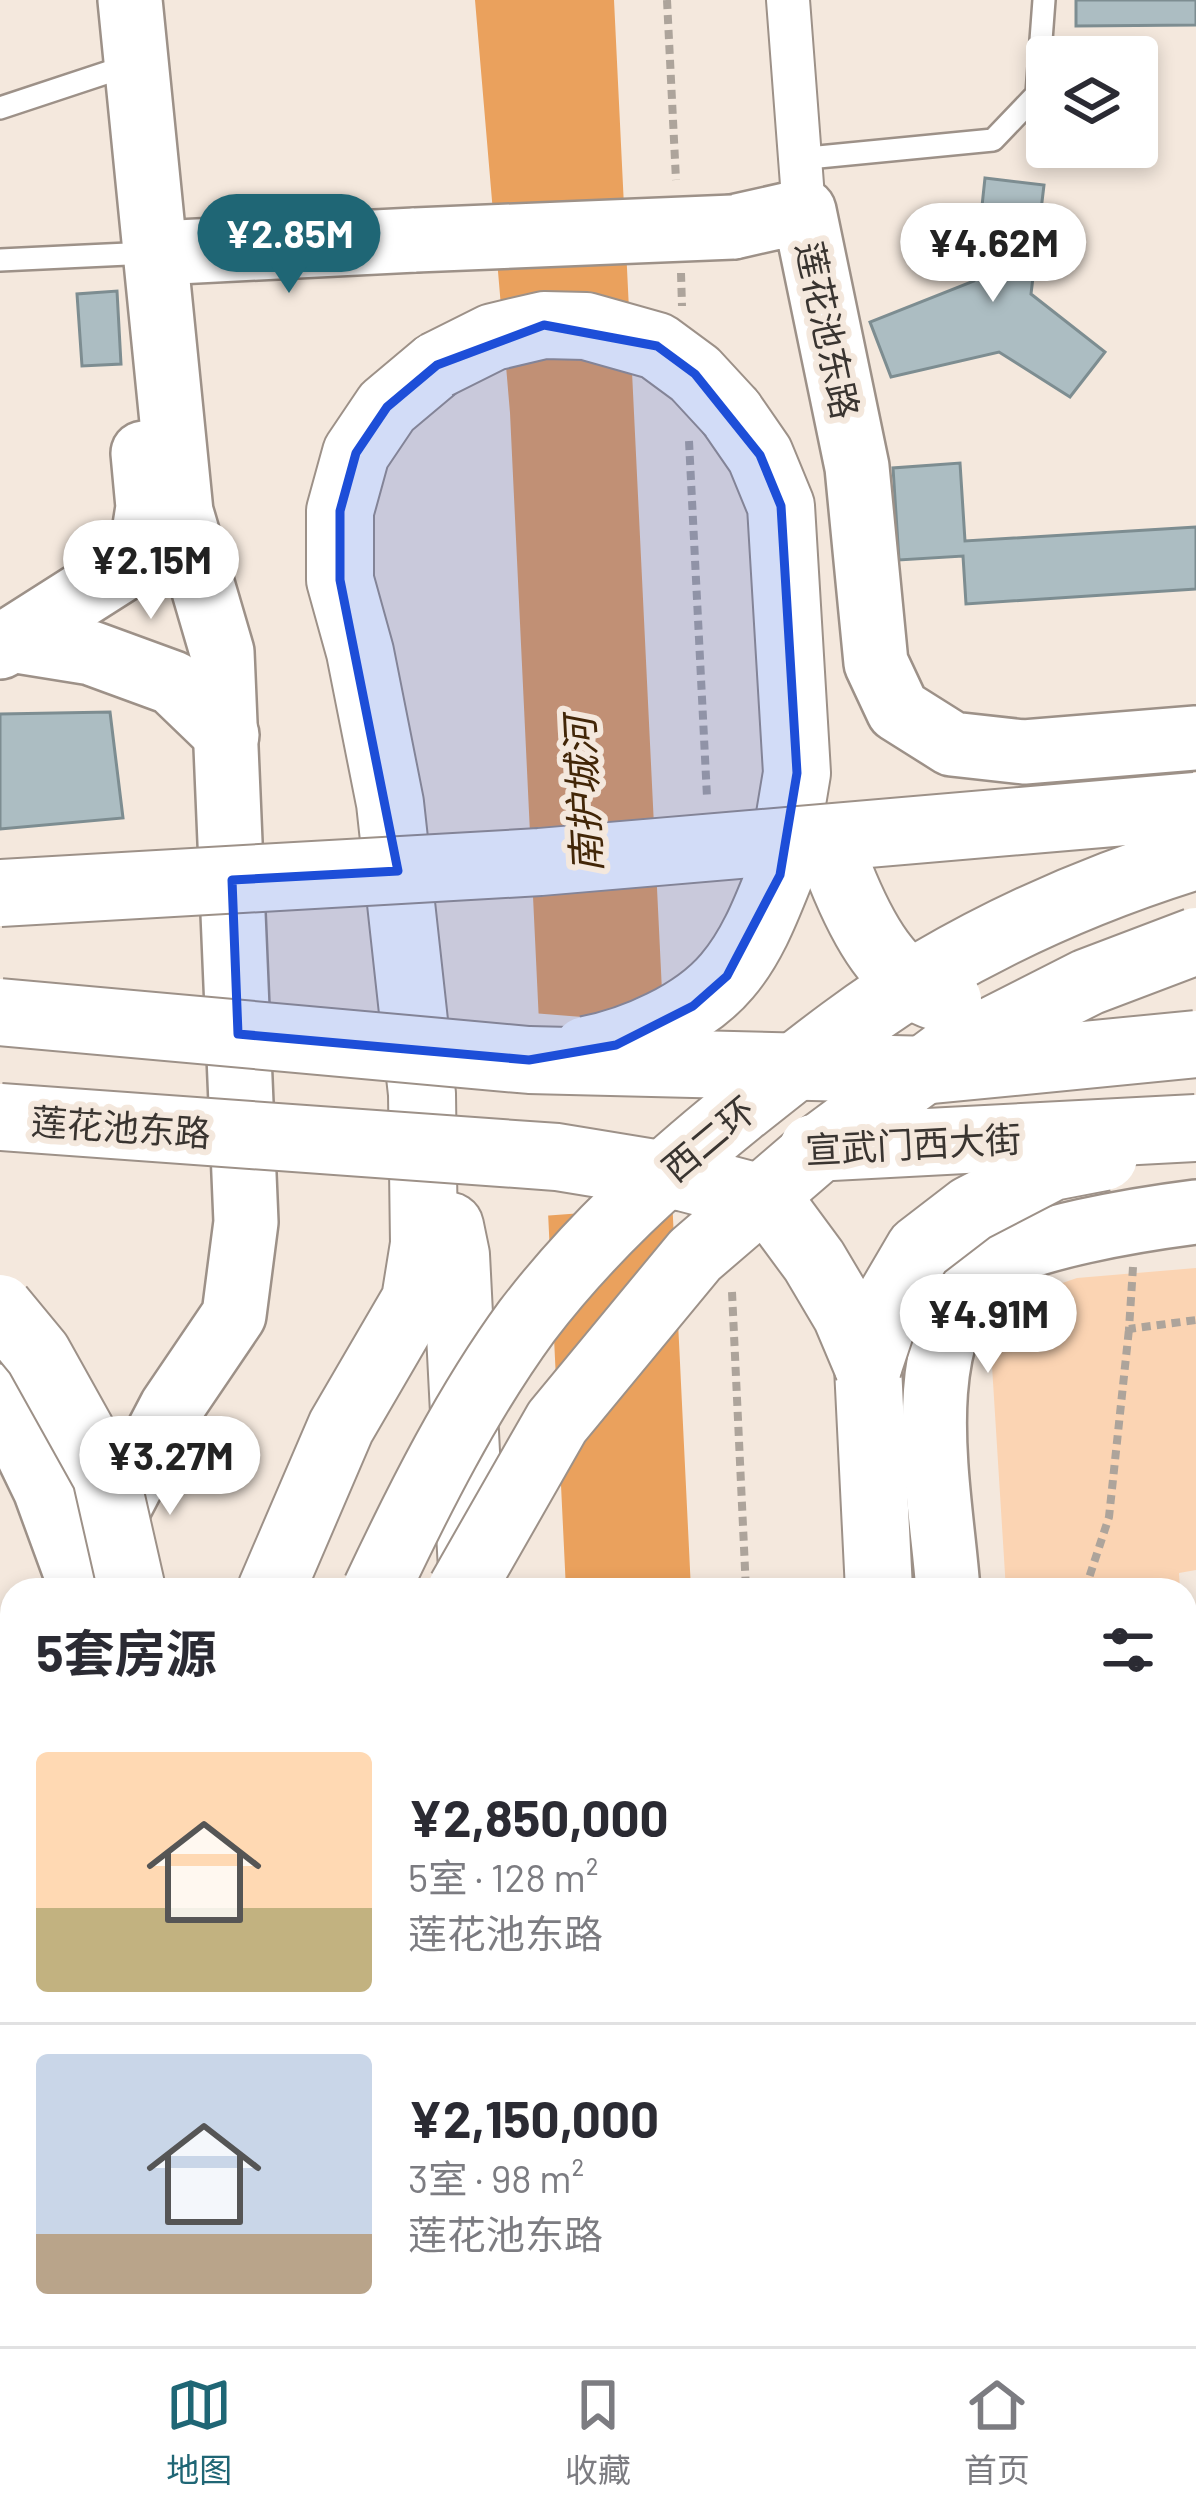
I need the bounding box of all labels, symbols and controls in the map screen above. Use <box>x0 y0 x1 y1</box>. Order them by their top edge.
map controls <box>1026 36 1158 168</box>
button: layers <box>1026 36 1158 168</box>
pin: ¥2.85M <box>191 194 387 296</box>
pin: ¥4.62M <box>895 203 1091 305</box>
text: ¥2.85M <box>224 209 354 256</box>
text: ¥4.62M <box>927 218 1059 265</box>
street label: 莲花池东路 <box>789 237 869 423</box>
pin: ¥2.15M <box>53 520 249 622</box>
text: ¥2.15M <box>90 535 212 582</box>
water label: 南护城河 <box>554 709 610 874</box>
street label: 西二环 <box>653 1087 763 1189</box>
street label: 莲花池东路 <box>30 1098 212 1154</box>
street label: 宣武门西大街 <box>804 1116 1022 1170</box>
pin: ¥4.91M <box>890 1274 1086 1376</box>
text: ¥4.91M <box>927 1289 1049 1336</box>
pin: ¥3.27M <box>72 1416 268 1518</box>
text: ¥3.27M <box>106 1431 234 1478</box>
icon: filters <box>1095 1617 1161 1683</box>
text: 5套房源 <box>36 1621 217 1682</box>
text: ¥2,850,000 <box>408 1786 669 1847</box>
icon: home <box>132 1800 276 1944</box>
text: 5室 · 128 m² <box>408 1853 598 1900</box>
text: 莲花池东路 <box>408 1909 603 1956</box>
text: ¥2,150,000 <box>408 2087 659 2148</box>
icon: home <box>132 2102 276 2246</box>
text: 3室 · 98 m² <box>408 2154 584 2201</box>
text: 莲花池东路 <box>408 2210 603 2257</box>
tab: 地图 <box>166 2372 232 2492</box>
tab: 收藏 <box>565 2372 631 2492</box>
tab: 首页 <box>964 2372 1030 2492</box>

